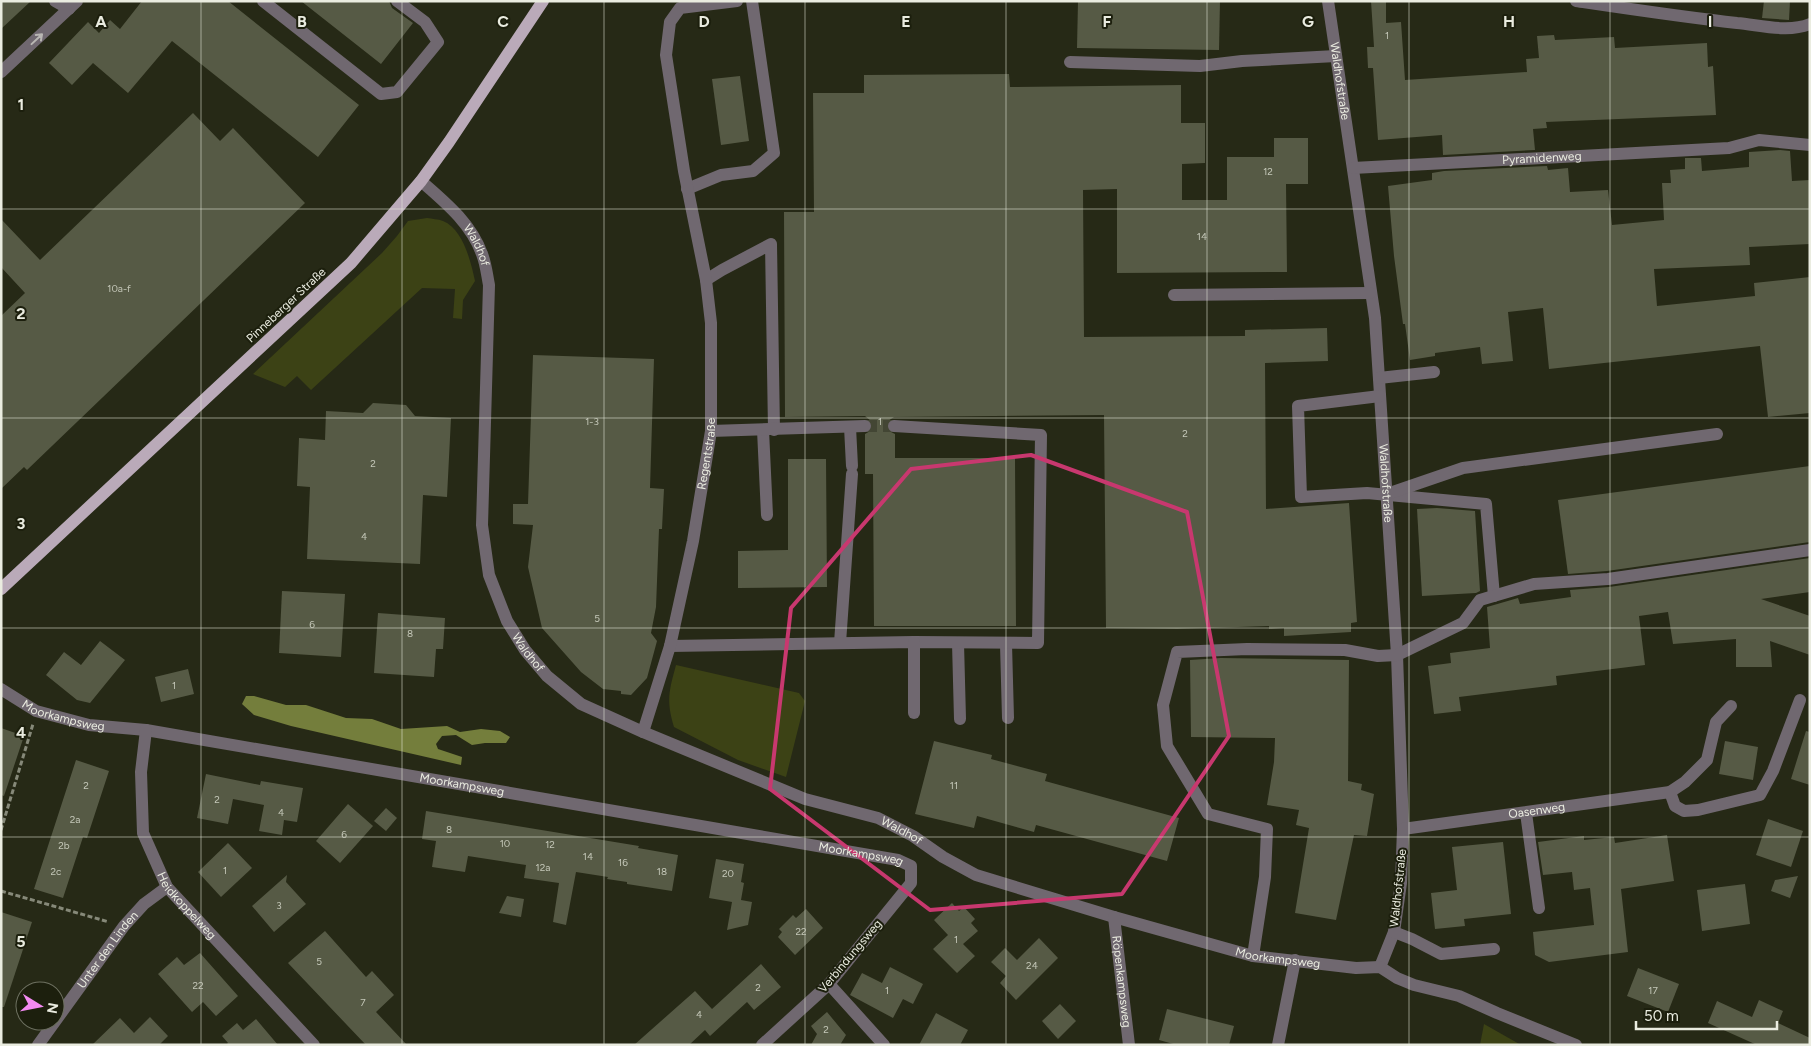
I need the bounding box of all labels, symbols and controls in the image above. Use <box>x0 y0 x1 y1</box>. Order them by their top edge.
text: A <box>95 12 107 31</box>
text: B <box>297 12 307 31</box>
text: C <box>497 12 509 31</box>
text: D <box>698 12 710 31</box>
text: E <box>901 12 911 31</box>
text: F <box>1103 12 1112 31</box>
text: G <box>1302 12 1314 31</box>
text: H <box>1503 12 1515 31</box>
text: I <box>1708 12 1712 31</box>
house number: 1 <box>1385 29 1389 42</box>
one-way arrow <box>30 33 43 45</box>
street label: Waldhofstraße <box>1327 41 1353 121</box>
text: 1 <box>18 95 24 114</box>
street label: Pyramidenweg <box>1502 149 1582 167</box>
house number: 12 <box>1263 165 1273 178</box>
street label: Waldhof <box>461 221 492 268</box>
house number: 14 <box>1197 230 1207 243</box>
street label: Pinneberger Straße <box>243 264 329 345</box>
house number: 10a-f <box>107 282 131 295</box>
text: 2 <box>16 304 26 323</box>
house number: 1-3 <box>585 415 599 428</box>
house number: 1 <box>878 415 882 428</box>
street label: Regentstraße <box>695 417 718 491</box>
house number: 2 <box>1182 427 1188 440</box>
street label: Waldhofstraße <box>1376 443 1395 523</box>
house number: 2 <box>370 457 376 470</box>
text: 3 <box>17 514 26 533</box>
house number: 4 <box>361 530 367 543</box>
house number: 5 <box>594 612 600 625</box>
house number: 6 <box>309 618 315 631</box>
house number: 8 <box>407 627 413 640</box>
street label: Waldhof <box>509 630 548 675</box>
house number: 1 <box>172 679 176 692</box>
street label: Moorkampsweg <box>19 697 105 733</box>
text: 4 <box>16 723 26 742</box>
street label: Moorkampsweg <box>418 770 505 799</box>
house number: 2 <box>83 779 89 792</box>
house number: 11 <box>950 779 958 792</box>
house number: 2 <box>214 793 220 806</box>
street label: Oasenweg <box>1507 800 1566 821</box>
house number: 4 <box>278 806 284 819</box>
house number: 2a <box>70 813 80 826</box>
street label: Waldhof <box>879 814 926 848</box>
house number: 8 <box>446 823 452 836</box>
house number: 6 <box>341 828 347 841</box>
house number: 10 <box>500 837 510 850</box>
house number: 12 <box>545 838 555 851</box>
house number: 2b <box>58 839 70 852</box>
street label: Moorkampsweg <box>818 839 906 869</box>
street label: Waldhofstraße <box>1387 848 1409 928</box>
house number: 14 <box>583 850 593 863</box>
house number: 16 <box>618 856 628 869</box>
house number: 12a <box>536 861 550 874</box>
house number: 1 <box>223 864 227 877</box>
house number: 2c <box>51 865 62 878</box>
house number: 18 <box>657 865 667 878</box>
house number: 20 <box>722 867 734 880</box>
street label: Heidkoppelweg <box>154 870 219 942</box>
house number: 3 <box>276 899 282 912</box>
street label: Unter den Linden <box>74 908 141 991</box>
street label: Verbindungsweg <box>815 917 885 995</box>
house number: 22 <box>795 925 807 938</box>
text: 5 <box>16 932 26 951</box>
house number: 1 <box>954 933 958 946</box>
street label: Röpenkampsweg <box>1109 935 1134 1028</box>
street label: Moorkampsweg <box>1234 944 1321 971</box>
house number: 5 <box>316 955 322 968</box>
house number: 24 <box>1026 959 1038 972</box>
house number: 22 <box>192 979 204 992</box>
north arrow <box>15 981 65 1031</box>
house number: 2 <box>755 981 761 994</box>
house number: 1 <box>885 984 889 997</box>
house number: 17 <box>1648 984 1658 997</box>
house number: 7 <box>360 996 366 1009</box>
scale bar <box>1636 998 1777 1030</box>
text: N <box>43 1001 62 1015</box>
text: 50 m <box>1644 1007 1679 1025</box>
house number: 4 <box>696 1008 702 1021</box>
house number: 2 <box>823 1023 829 1036</box>

